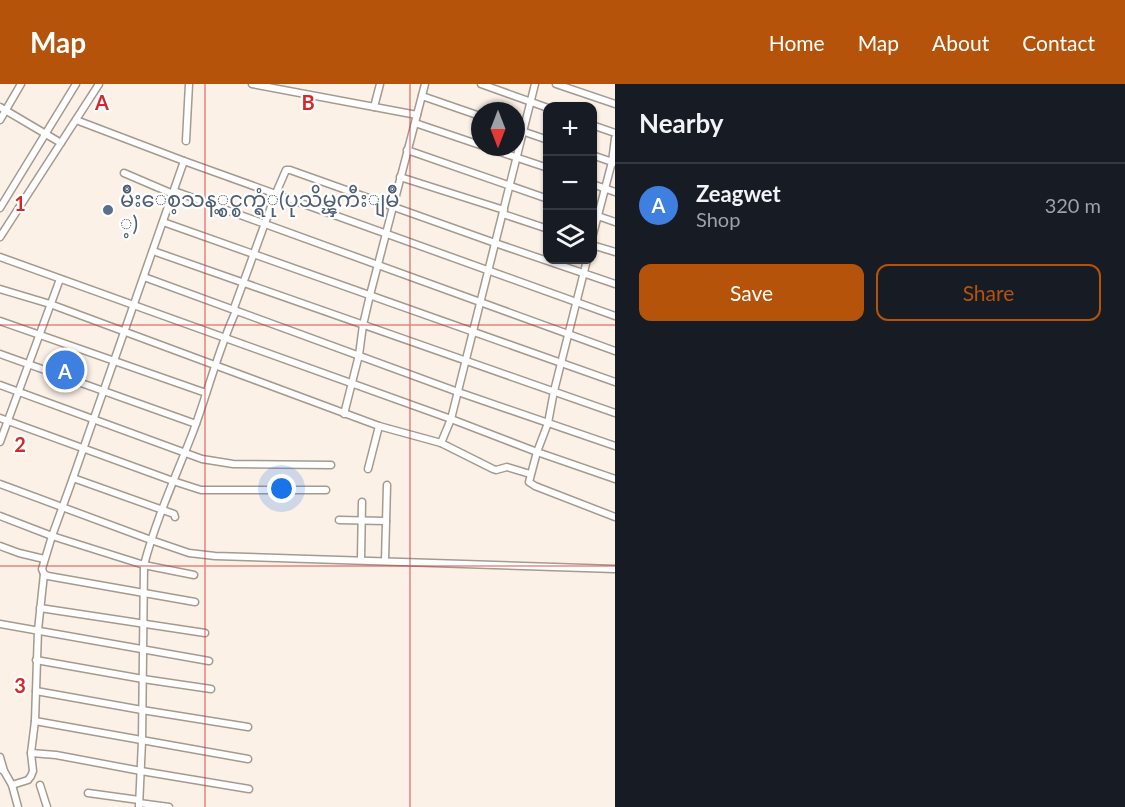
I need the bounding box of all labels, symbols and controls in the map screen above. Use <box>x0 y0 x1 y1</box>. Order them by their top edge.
text: Map <box>30 25 86 59</box>
text: Home <box>769 30 825 55</box>
text: Map <box>858 30 899 55</box>
text: About <box>932 30 989 55</box>
text: Contact <box>1022 30 1095 55</box>
text: A <box>94 90 109 114</box>
text: B <box>301 90 315 114</box>
north arrow <box>471 102 525 156</box>
map controls <box>543 102 597 264</box>
button: + <box>543 102 597 156</box>
text: Nearby <box>639 107 724 139</box>
button: − <box>543 156 597 210</box>
text: Zeagwet <box>696 180 781 207</box>
place label: မ်ိဳးေစ့သန့္စင္စက္ရံု(ပုသိမ္ၾကီးျမိဳ ့) <box>120 184 400 239</box>
text: 1 <box>14 191 26 215</box>
text: A <box>652 193 665 217</box>
text: 320 m <box>1045 193 1101 217</box>
marker: မ်ိဳးေစ့သန့္စင္စက္ရံု(ပုသိမ္ၾကီးျမိဳ ့) <box>101 203 115 217</box>
text: Shop <box>696 207 740 231</box>
button: layers <box>543 210 597 264</box>
button: Save <box>639 264 864 321</box>
button: Share <box>876 264 1101 321</box>
pin: A <box>46 348 84 392</box>
text: 2 <box>14 432 26 456</box>
your location <box>267 474 296 503</box>
text: 3 <box>14 673 26 697</box>

